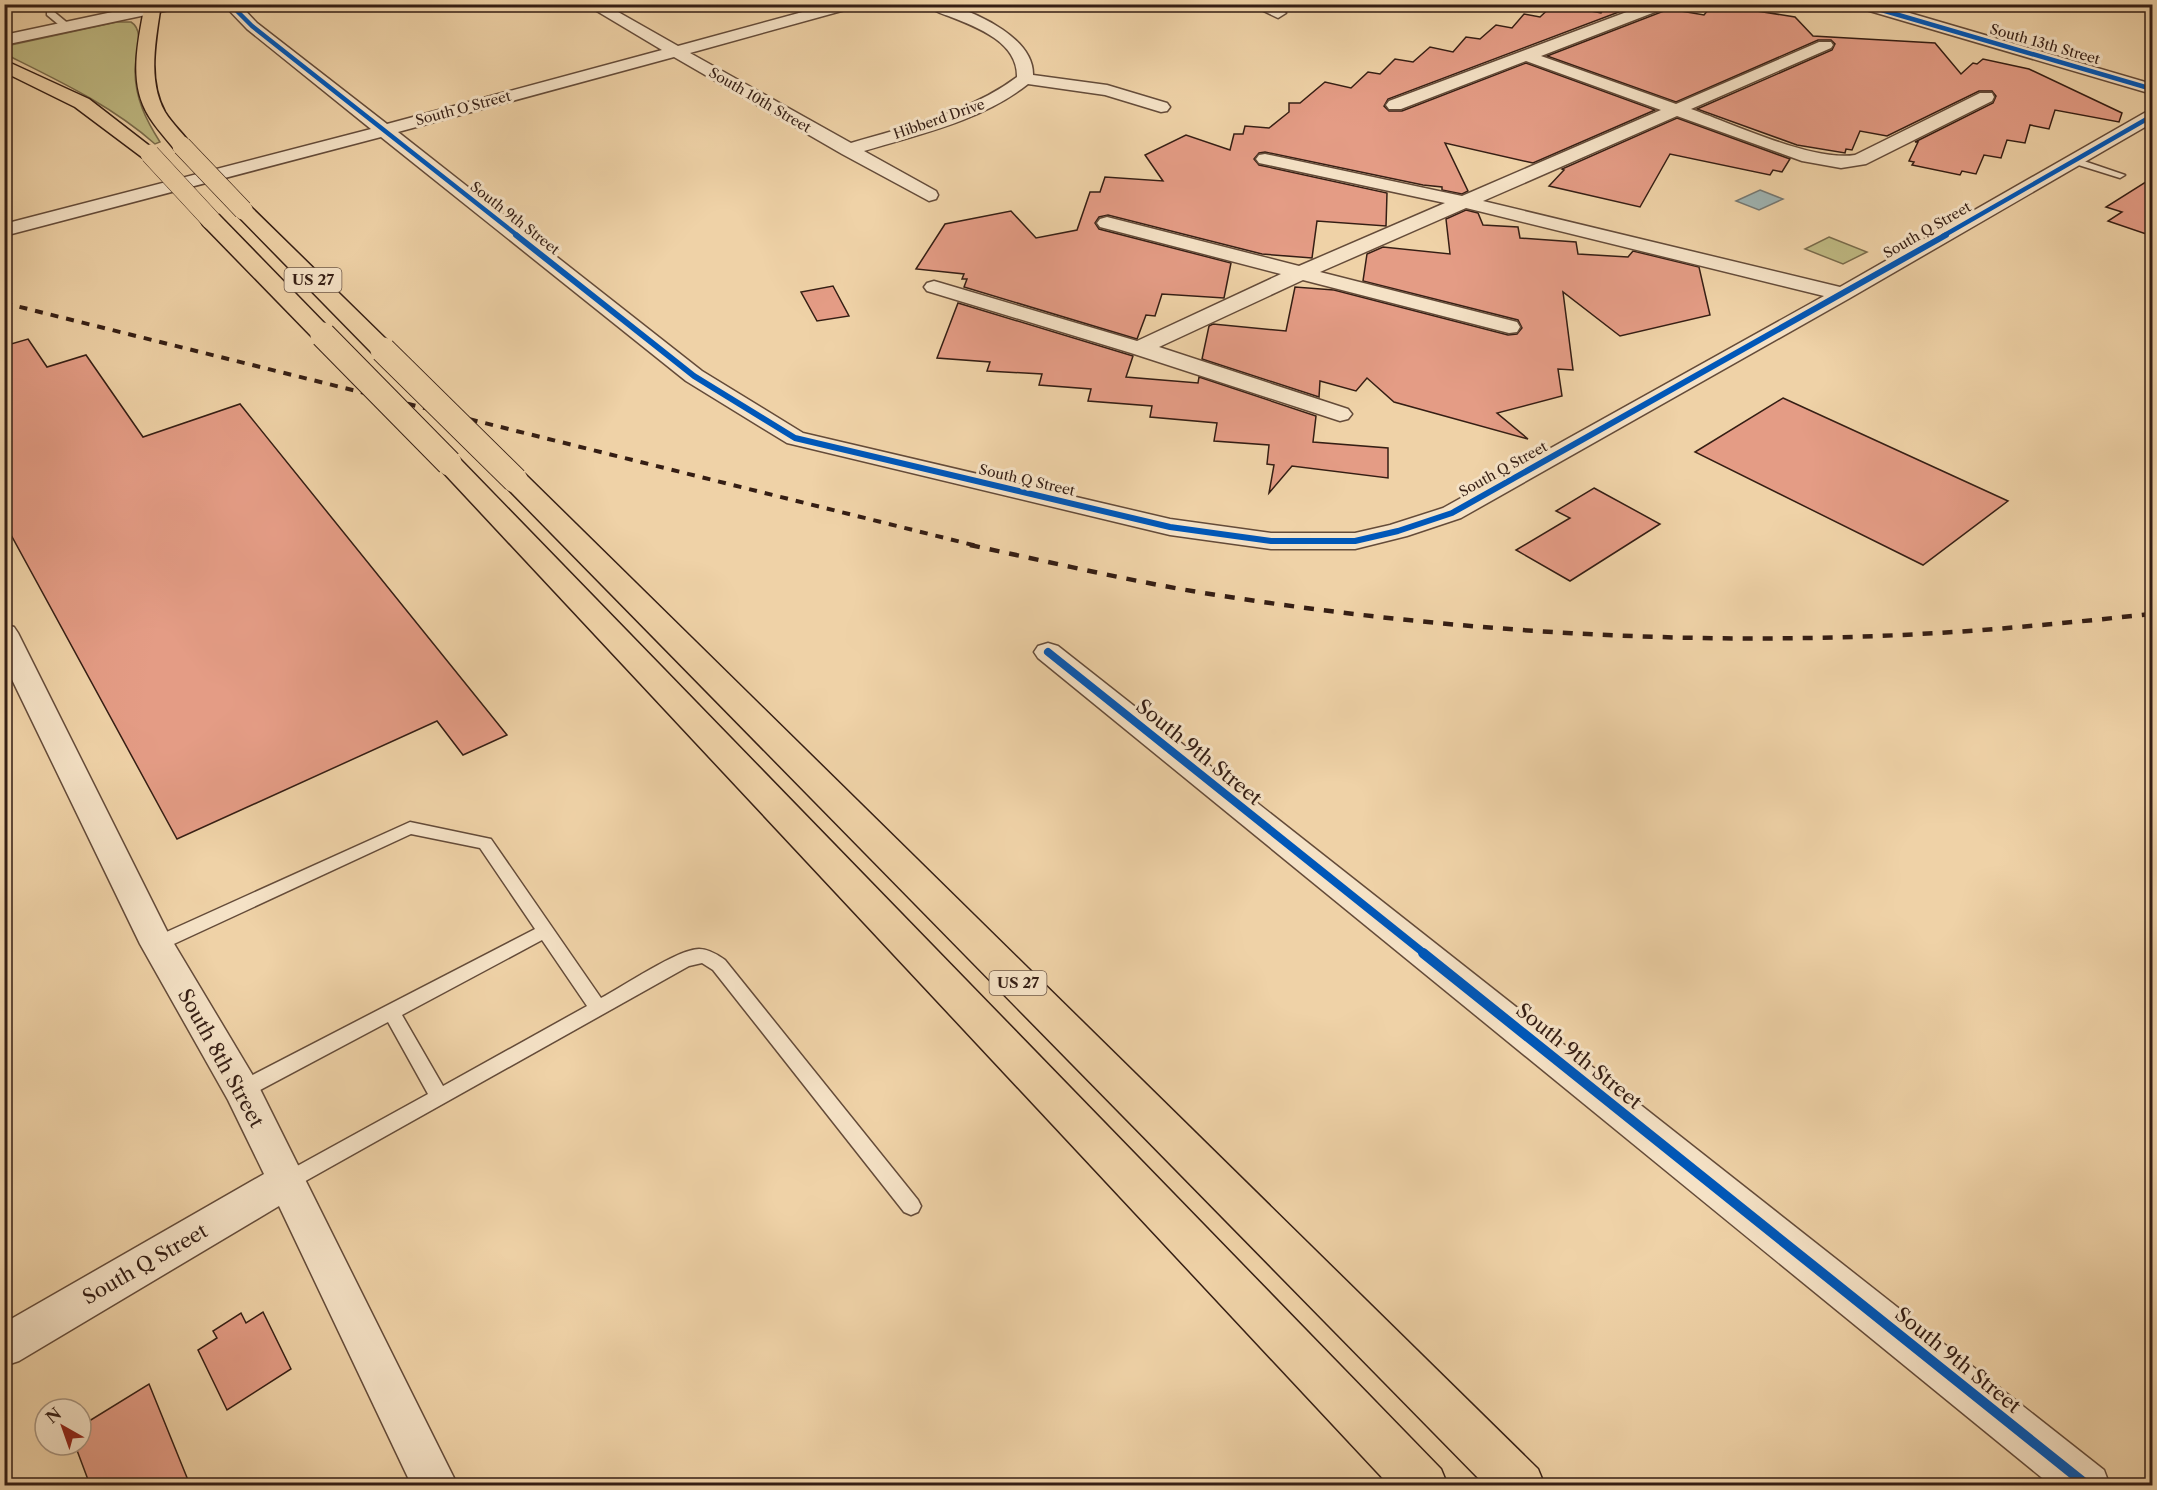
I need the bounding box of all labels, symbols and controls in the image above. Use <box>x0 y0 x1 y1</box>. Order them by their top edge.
street label: South 13th Street <box>1988 20 2102 68</box>
street label: South 10th Street <box>706 63 814 137</box>
street label: South O Street <box>413 87 513 129</box>
street label: Hibberd Drive <box>891 95 987 143</box>
street label: South 9th Street <box>467 178 563 258</box>
street label: South Q Street <box>1880 198 1974 262</box>
road number: US 27 <box>284 268 342 292</box>
street label: South Q Street <box>1456 437 1550 501</box>
street label: South Q Street <box>977 460 1077 500</box>
street label: South 9th Street <box>1131 694 1267 810</box>
road number: US 27 <box>990 971 1046 995</box>
street label: South 8th Street <box>173 984 269 1132</box>
street label: South 9th Street <box>1511 998 1647 1114</box>
street label: South Q Street <box>78 1219 212 1309</box>
street label: South 9th Street <box>1890 1302 2026 1418</box>
north arrow <box>33 1397 93 1457</box>
text: N <box>42 1403 65 1428</box>

